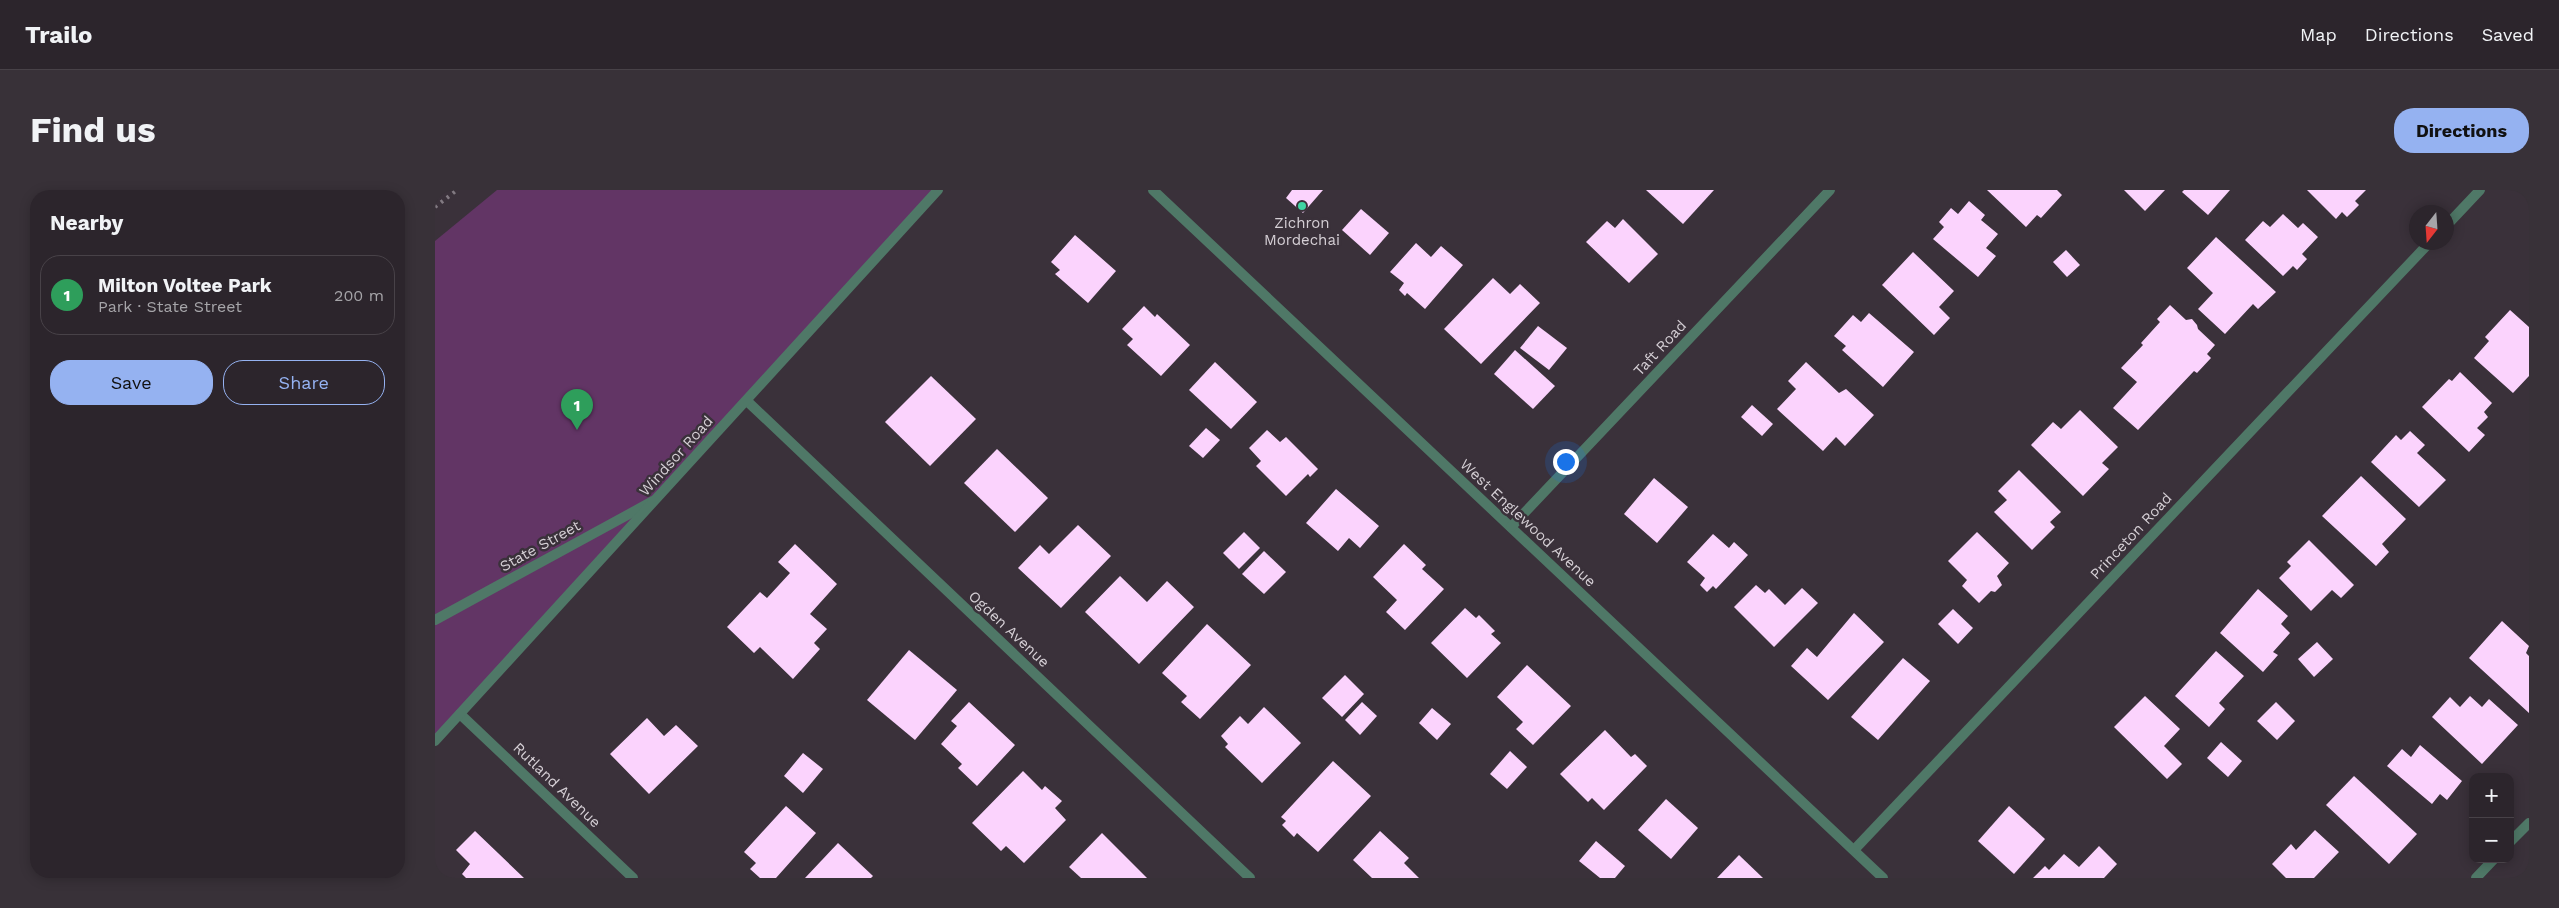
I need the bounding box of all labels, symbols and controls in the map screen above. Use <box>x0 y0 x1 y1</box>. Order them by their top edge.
text: Trailo <box>25 21 92 49</box>
text: Map <box>2300 24 2337 45</box>
text: Directions <box>2365 24 2454 45</box>
text: Saved <box>2482 24 2534 45</box>
button: Directions <box>2394 108 2529 153</box>
text: Find us <box>30 109 156 151</box>
marker: Zichron Mordechai <box>1296 200 1308 212</box>
north arrow <box>2409 205 2454 250</box>
text: Nearby <box>50 210 123 235</box>
place label: Zichron Mordechai <box>1264 214 1340 249</box>
text: Milton Voltee Park <box>98 274 272 297</box>
text: 1 <box>64 286 70 305</box>
text: 200 m <box>334 286 384 305</box>
text: Park · State Street <box>98 297 242 316</box>
street label: Taft Road <box>1630 317 1690 379</box>
button: Save <box>50 360 213 405</box>
button: Share <box>223 360 385 405</box>
pin: 1 <box>561 389 593 430</box>
street label: Windsor Road <box>635 412 717 500</box>
your location <box>1553 449 1579 475</box>
street label: West Englewood Avenue <box>1456 455 1600 591</box>
street label: Princeton Road <box>2086 489 2176 583</box>
street label: State Street <box>497 516 584 576</box>
street label: Ogden Avenue <box>965 587 1053 671</box>
street label: Rutland Avenue <box>509 739 605 831</box>
map controls <box>2469 773 2514 863</box>
button: + <box>2469 773 2514 818</box>
button: − <box>2469 818 2514 863</box>

